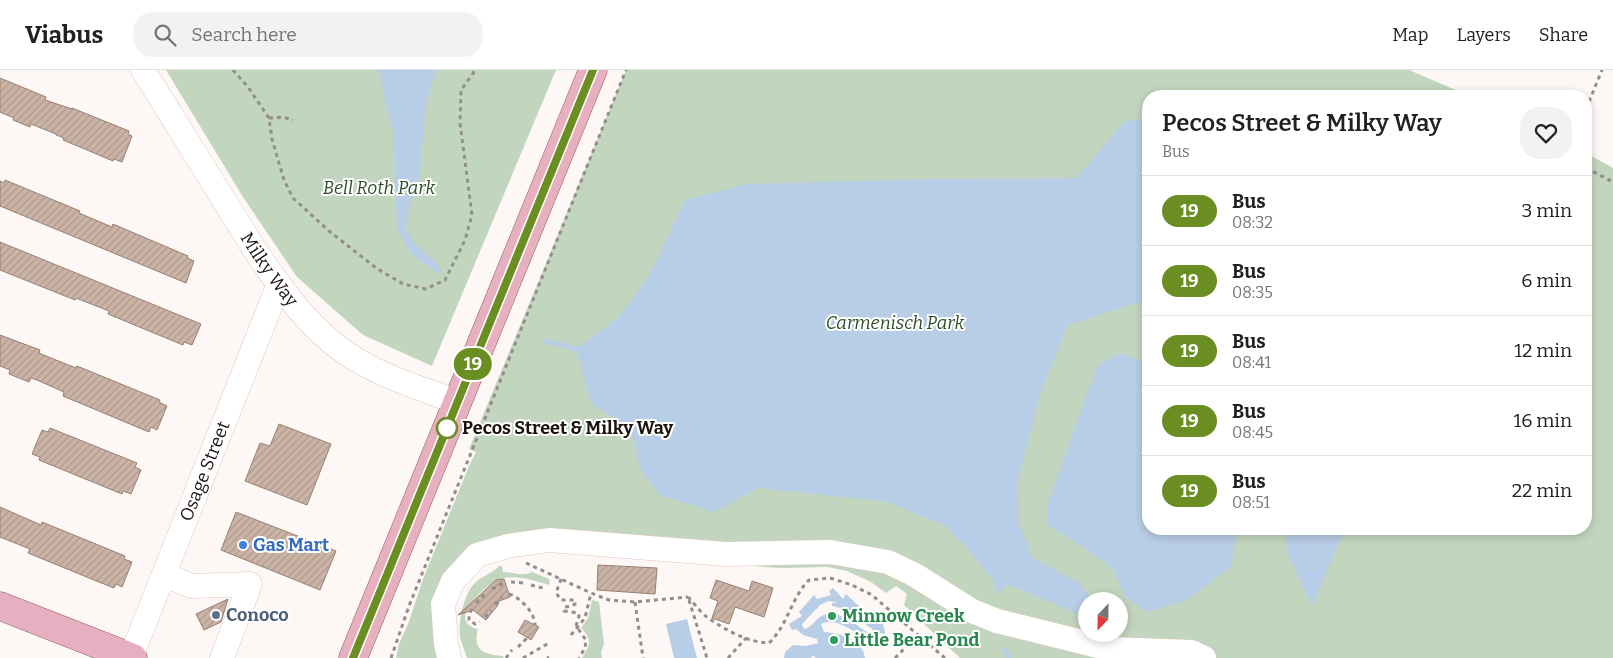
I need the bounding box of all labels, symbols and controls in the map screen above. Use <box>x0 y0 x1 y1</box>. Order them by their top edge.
search box <box>133 12 483 57</box>
text: Viabus <box>25 21 103 49</box>
icon: search <box>151 21 179 49</box>
text: Search here <box>191 23 297 46</box>
text: Map <box>1392 24 1428 46</box>
text: Layers <box>1456 24 1511 46</box>
text: Share <box>1539 24 1588 46</box>
button: heart <box>1520 107 1572 159</box>
text: Pecos Street & Milky Way <box>1162 109 1442 137</box>
text: Bus <box>1162 142 1190 161</box>
park label: Bell Roth Park <box>323 177 436 199</box>
text: Bus <box>1232 190 1266 213</box>
text: 3 min <box>1522 199 1572 222</box>
text: 19 <box>1180 200 1199 222</box>
text: 08:32 <box>1232 213 1273 232</box>
street label: Milky Way <box>236 228 303 311</box>
text: Bus <box>1232 260 1266 283</box>
text: 6 min <box>1521 269 1572 292</box>
text: 19 <box>1180 270 1199 292</box>
text: 08:35 <box>1232 283 1273 302</box>
park label: Carmenisch Park <box>826 312 964 334</box>
text: Bus <box>1232 330 1266 353</box>
text: 12 min <box>1514 339 1572 362</box>
text: 19 <box>1180 340 1199 362</box>
line badge: 19 <box>450 348 496 380</box>
text: 19 <box>464 353 482 375</box>
text: 08:41 <box>1232 353 1271 372</box>
text: Bus <box>1232 400 1266 423</box>
text: 16 min <box>1514 409 1572 432</box>
text: 19 <box>1180 410 1199 432</box>
street label: Osage Street <box>175 417 235 524</box>
marker: Pecos Street & Milky Way <box>436 417 458 439</box>
place label: Pecos Street & Milky Way <box>462 417 674 439</box>
text: 08:45 <box>1232 423 1273 442</box>
text: Bus <box>1232 470 1266 493</box>
text: 22 min <box>1512 479 1572 502</box>
text: 19 <box>1180 480 1199 502</box>
text: 08:51 <box>1232 493 1270 512</box>
place label: Gas Mart <box>253 534 329 556</box>
marker: Gas Mart <box>237 539 249 551</box>
north arrow <box>1078 592 1128 642</box>
map controls <box>1078 592 1128 642</box>
place label: Conoco <box>226 604 289 626</box>
place label: Minnow Creek <box>842 605 965 627</box>
marker: Conoco <box>210 609 222 621</box>
marker: Minnow Creek <box>826 610 838 622</box>
place label: Little Bear Pond <box>844 629 979 651</box>
marker: Little Bear Pond <box>828 634 840 646</box>

